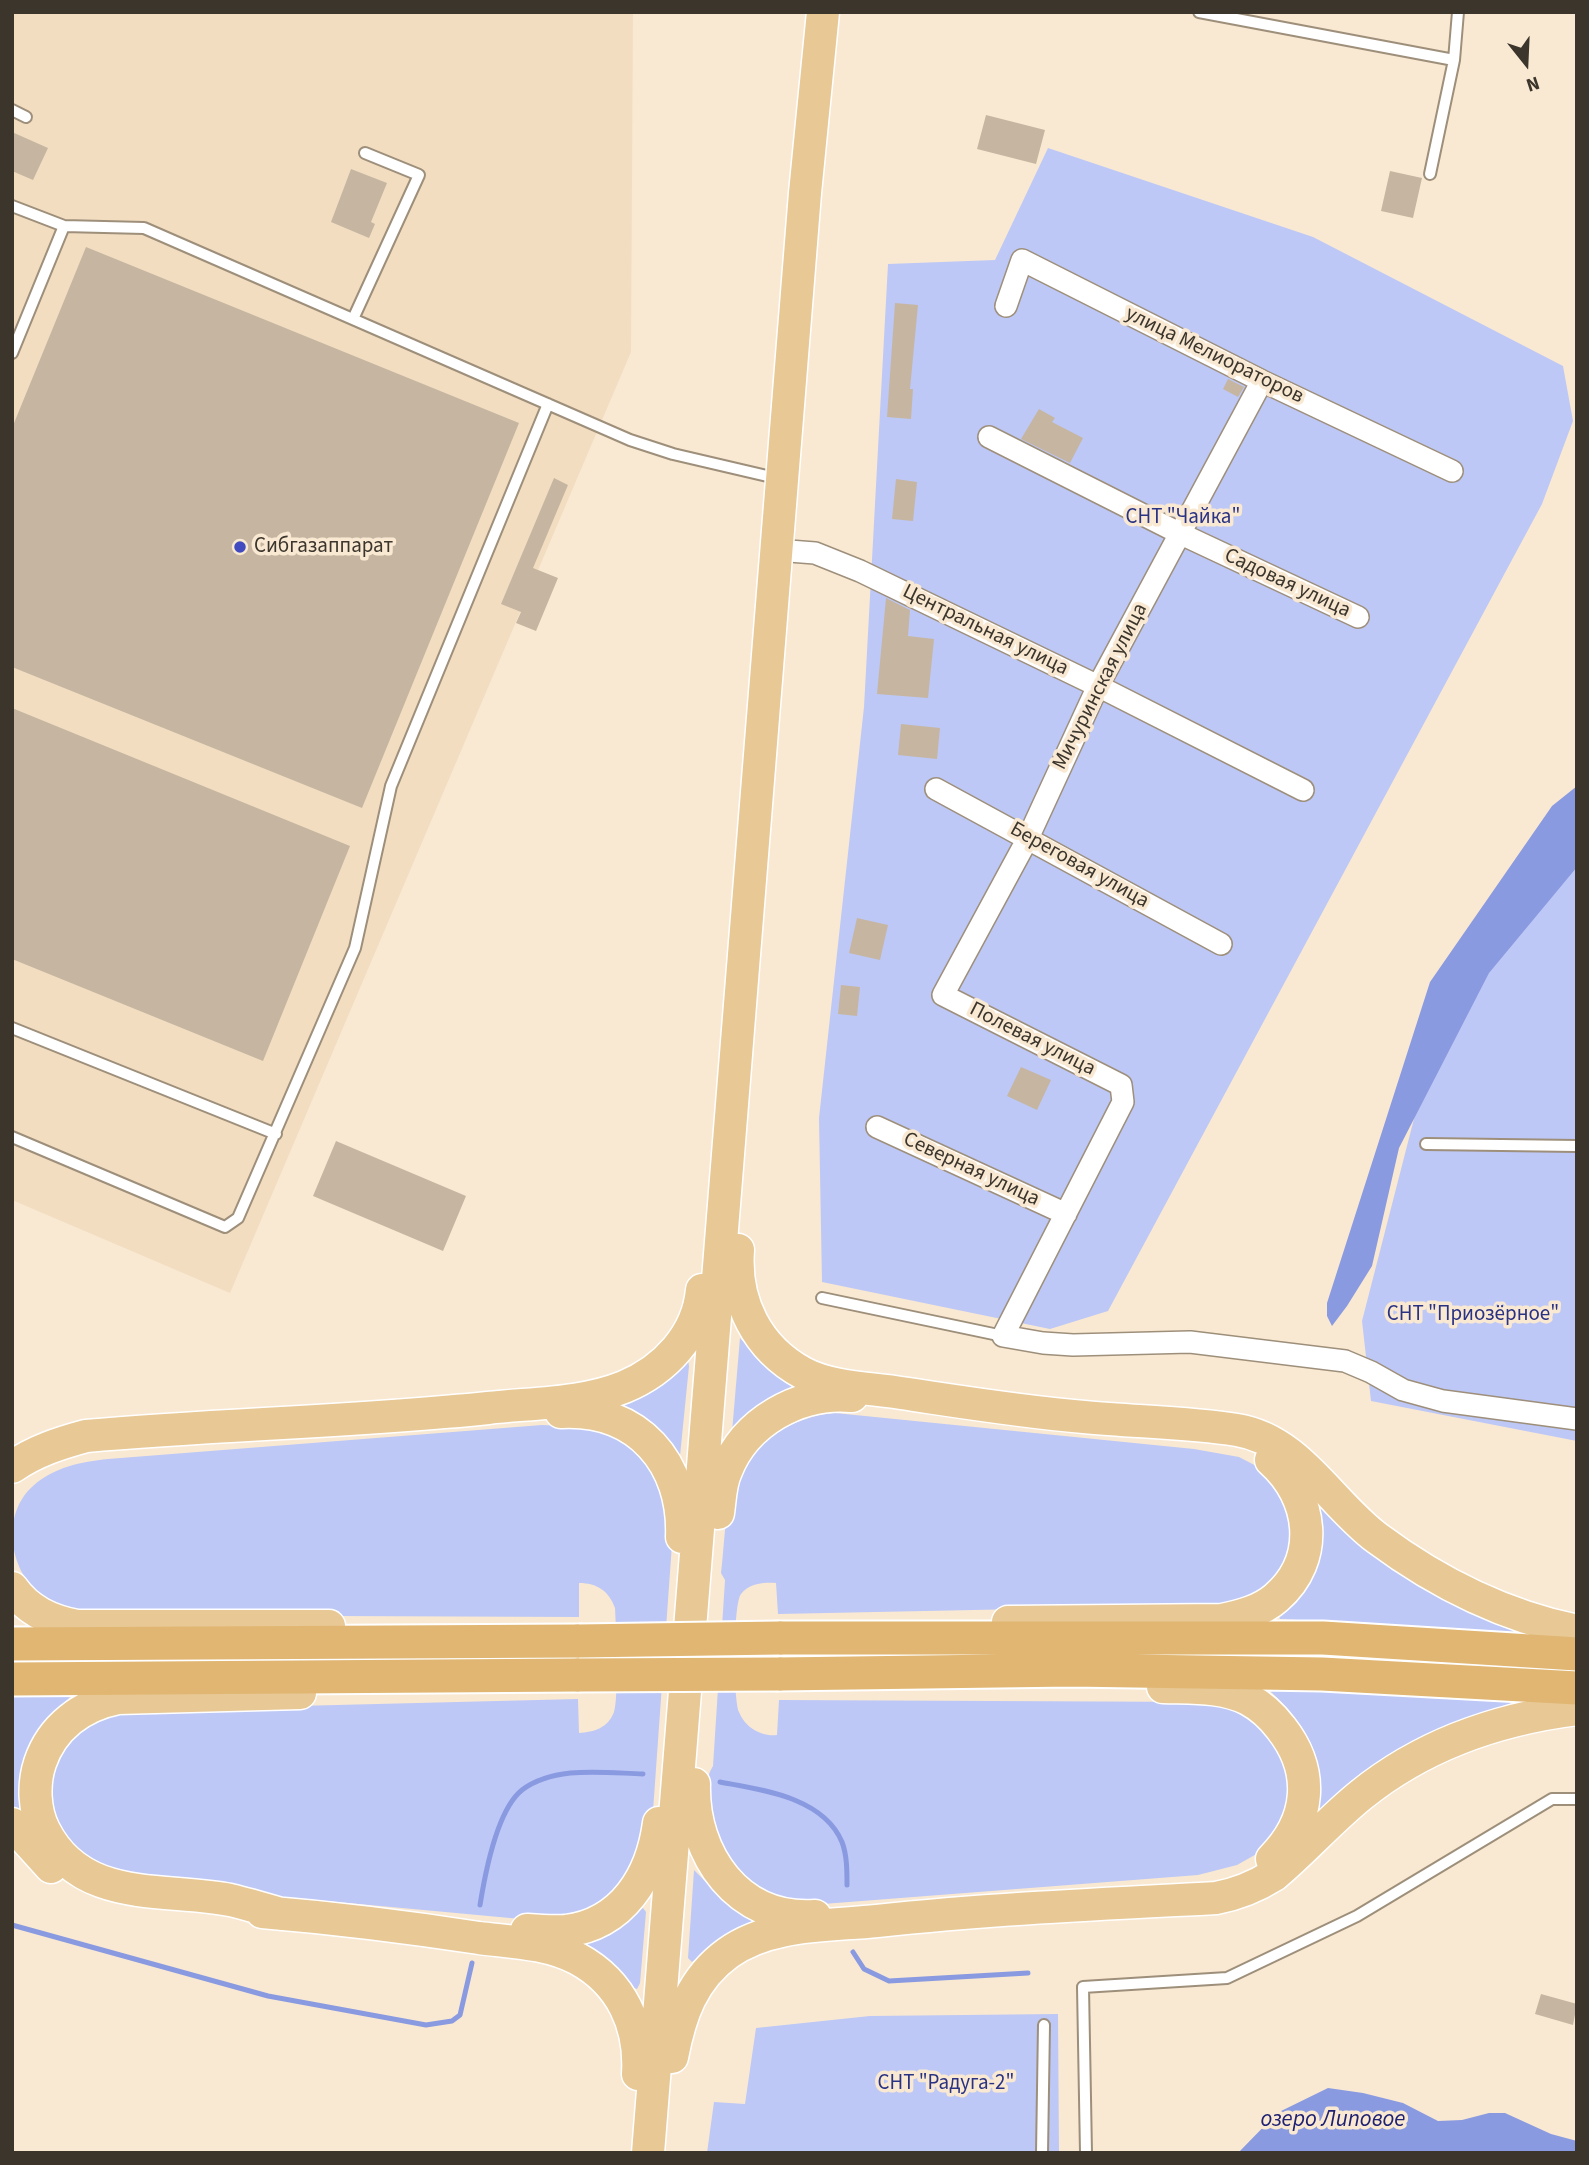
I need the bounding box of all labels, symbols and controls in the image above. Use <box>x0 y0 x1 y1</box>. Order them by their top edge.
north arrow <box>1491 28 1561 98</box>
text: N <box>1522 69 1543 98</box>
street label: улица Мелиораторов <box>1121 302 1307 410</box>
park label: СНТ "Чайка" <box>1126 505 1240 531</box>
place label: Сибгазаппарат <box>254 534 393 560</box>
marker: Сибгазаппарат <box>232 539 248 555</box>
street label: Садовая улица <box>1220 544 1354 624</box>
street label: Центральная улица <box>898 580 1072 682</box>
street label: Мичуринская улица <box>1048 600 1154 774</box>
street label: Береговая улица <box>1005 817 1153 915</box>
street label: Полевая улица <box>965 997 1099 1083</box>
street label: Северная улица <box>899 1127 1043 1213</box>
park label: СНТ "Приозёрное" <box>1387 1302 1559 1328</box>
park label: СНТ "Радуга-2" <box>877 2071 1015 2097</box>
water label: озеро Липовое <box>1261 2107 1405 2135</box>

